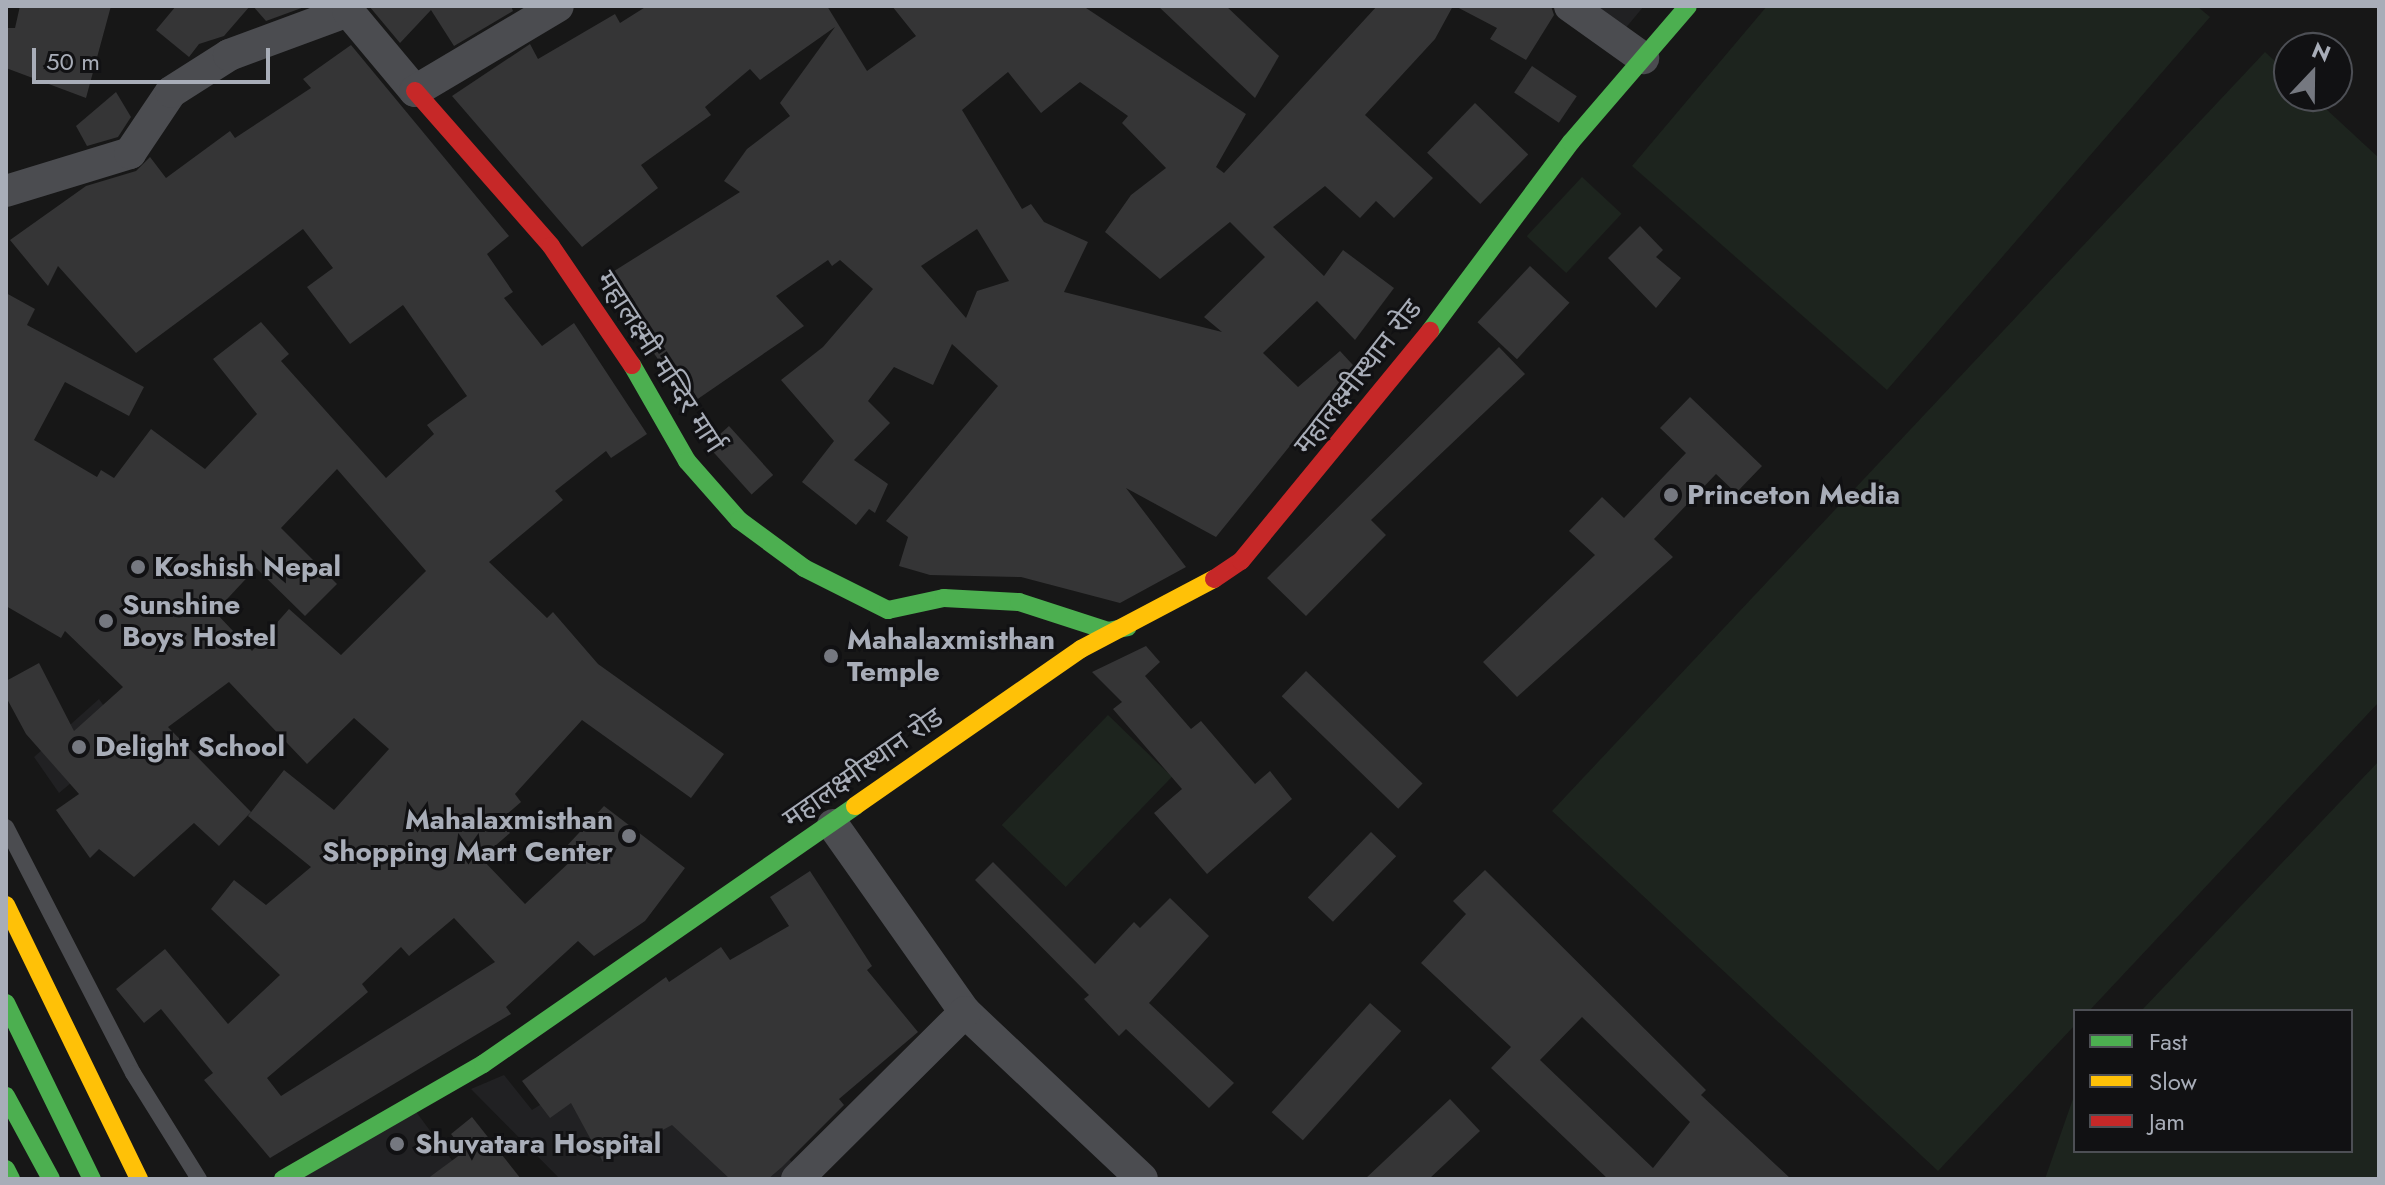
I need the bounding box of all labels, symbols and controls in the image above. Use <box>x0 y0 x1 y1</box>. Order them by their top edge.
scale bar <box>36 32 274 82</box>
north arrow <box>2273 32 2353 112</box>
text: N <box>2307 33 2335 70</box>
text: 50 m <box>46 44 100 79</box>
street label: महालक्ष्मी मन्दिर मार्ग <box>589 265 731 459</box>
street label: महालक्ष्मीस्थान रोड <box>1287 293 1429 461</box>
place label: Princeton Media <box>1687 478 1900 512</box>
marker: Princeton Media <box>1662 486 1680 504</box>
place label: Koshish Nepal <box>154 550 341 584</box>
marker: Koshish Nepal <box>129 558 147 576</box>
place label: Sunshine Boys Hostel <box>122 588 276 654</box>
marker: Sunshine Boys Hostel <box>97 612 115 630</box>
place label: Mahalaxmisthan Temple <box>847 623 1055 689</box>
marker: Mahalaxmisthan Temple <box>822 647 840 665</box>
street label: महालक्ष्मीस्थान रोड <box>777 700 949 836</box>
place label: Delight School <box>95 730 285 764</box>
marker: Delight School <box>70 738 88 756</box>
place label: Mahalaxmisthan Shopping Mart Center <box>322 803 613 869</box>
marker: Mahalaxmisthan Shopping Mart Center <box>620 827 638 845</box>
legend <box>2073 1009 2353 1153</box>
text: Fast <box>2149 1024 2187 1059</box>
text: Slow <box>2149 1064 2197 1099</box>
text: Jam <box>2149 1104 2185 1139</box>
place label: Shuvatara Hospital <box>415 1127 661 1161</box>
marker: Shuvatara Hospital <box>386 1133 408 1155</box>

